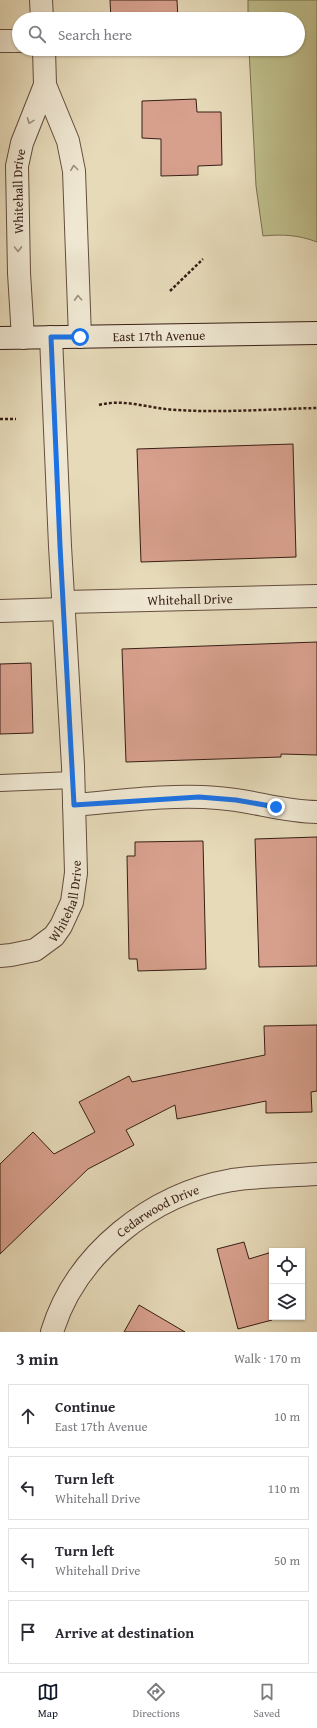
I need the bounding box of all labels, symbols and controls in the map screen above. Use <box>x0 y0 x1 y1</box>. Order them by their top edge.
search box <box>12 12 305 56</box>
icon: search <box>26 23 48 45</box>
text: Search here <box>58 24 132 45</box>
one-way arrow <box>27 118 35 125</box>
street label: Whitehall Drive <box>7 147 30 234</box>
one-way arrow <box>70 165 79 171</box>
one-way arrow <box>14 246 22 252</box>
one-way arrow <box>74 295 83 301</box>
street label: East 17th Avenue <box>112 325 205 346</box>
route start <box>71 328 89 346</box>
street label: Whitehall Drive <box>147 589 233 610</box>
route end <box>267 798 285 816</box>
street label: Whitehall Drive <box>43 860 86 946</box>
street label: Cedarwood Drive <box>112 1180 202 1242</box>
map controls <box>269 1248 305 1320</box>
button: locate <box>269 1248 305 1284</box>
button: layers <box>269 1284 305 1320</box>
text: 3 min <box>16 1346 58 1371</box>
text: Walk · 170 m <box>234 1349 301 1368</box>
text: Continue <box>55 1396 116 1417</box>
icon: ahead <box>17 1405 39 1427</box>
text: 10 m <box>274 1407 300 1426</box>
text: East 17th Avenue <box>55 1417 148 1436</box>
text: Turn left <box>55 1468 114 1489</box>
icon: left <box>17 1477 39 1499</box>
text: 110 m <box>268 1479 300 1498</box>
text: Whitehall Drive <box>55 1489 140 1508</box>
text: Turn left <box>55 1540 114 1561</box>
icon: left <box>17 1549 39 1571</box>
text: 50 m <box>274 1551 300 1570</box>
text: Whitehall Drive <box>55 1561 140 1580</box>
icon: arrive <box>17 1621 39 1643</box>
text: Arrive at destination <box>55 1622 194 1643</box>
tab: Map <box>37 1681 59 1721</box>
tab: Directions <box>133 1681 180 1721</box>
tab: Saved <box>253 1681 280 1721</box>

